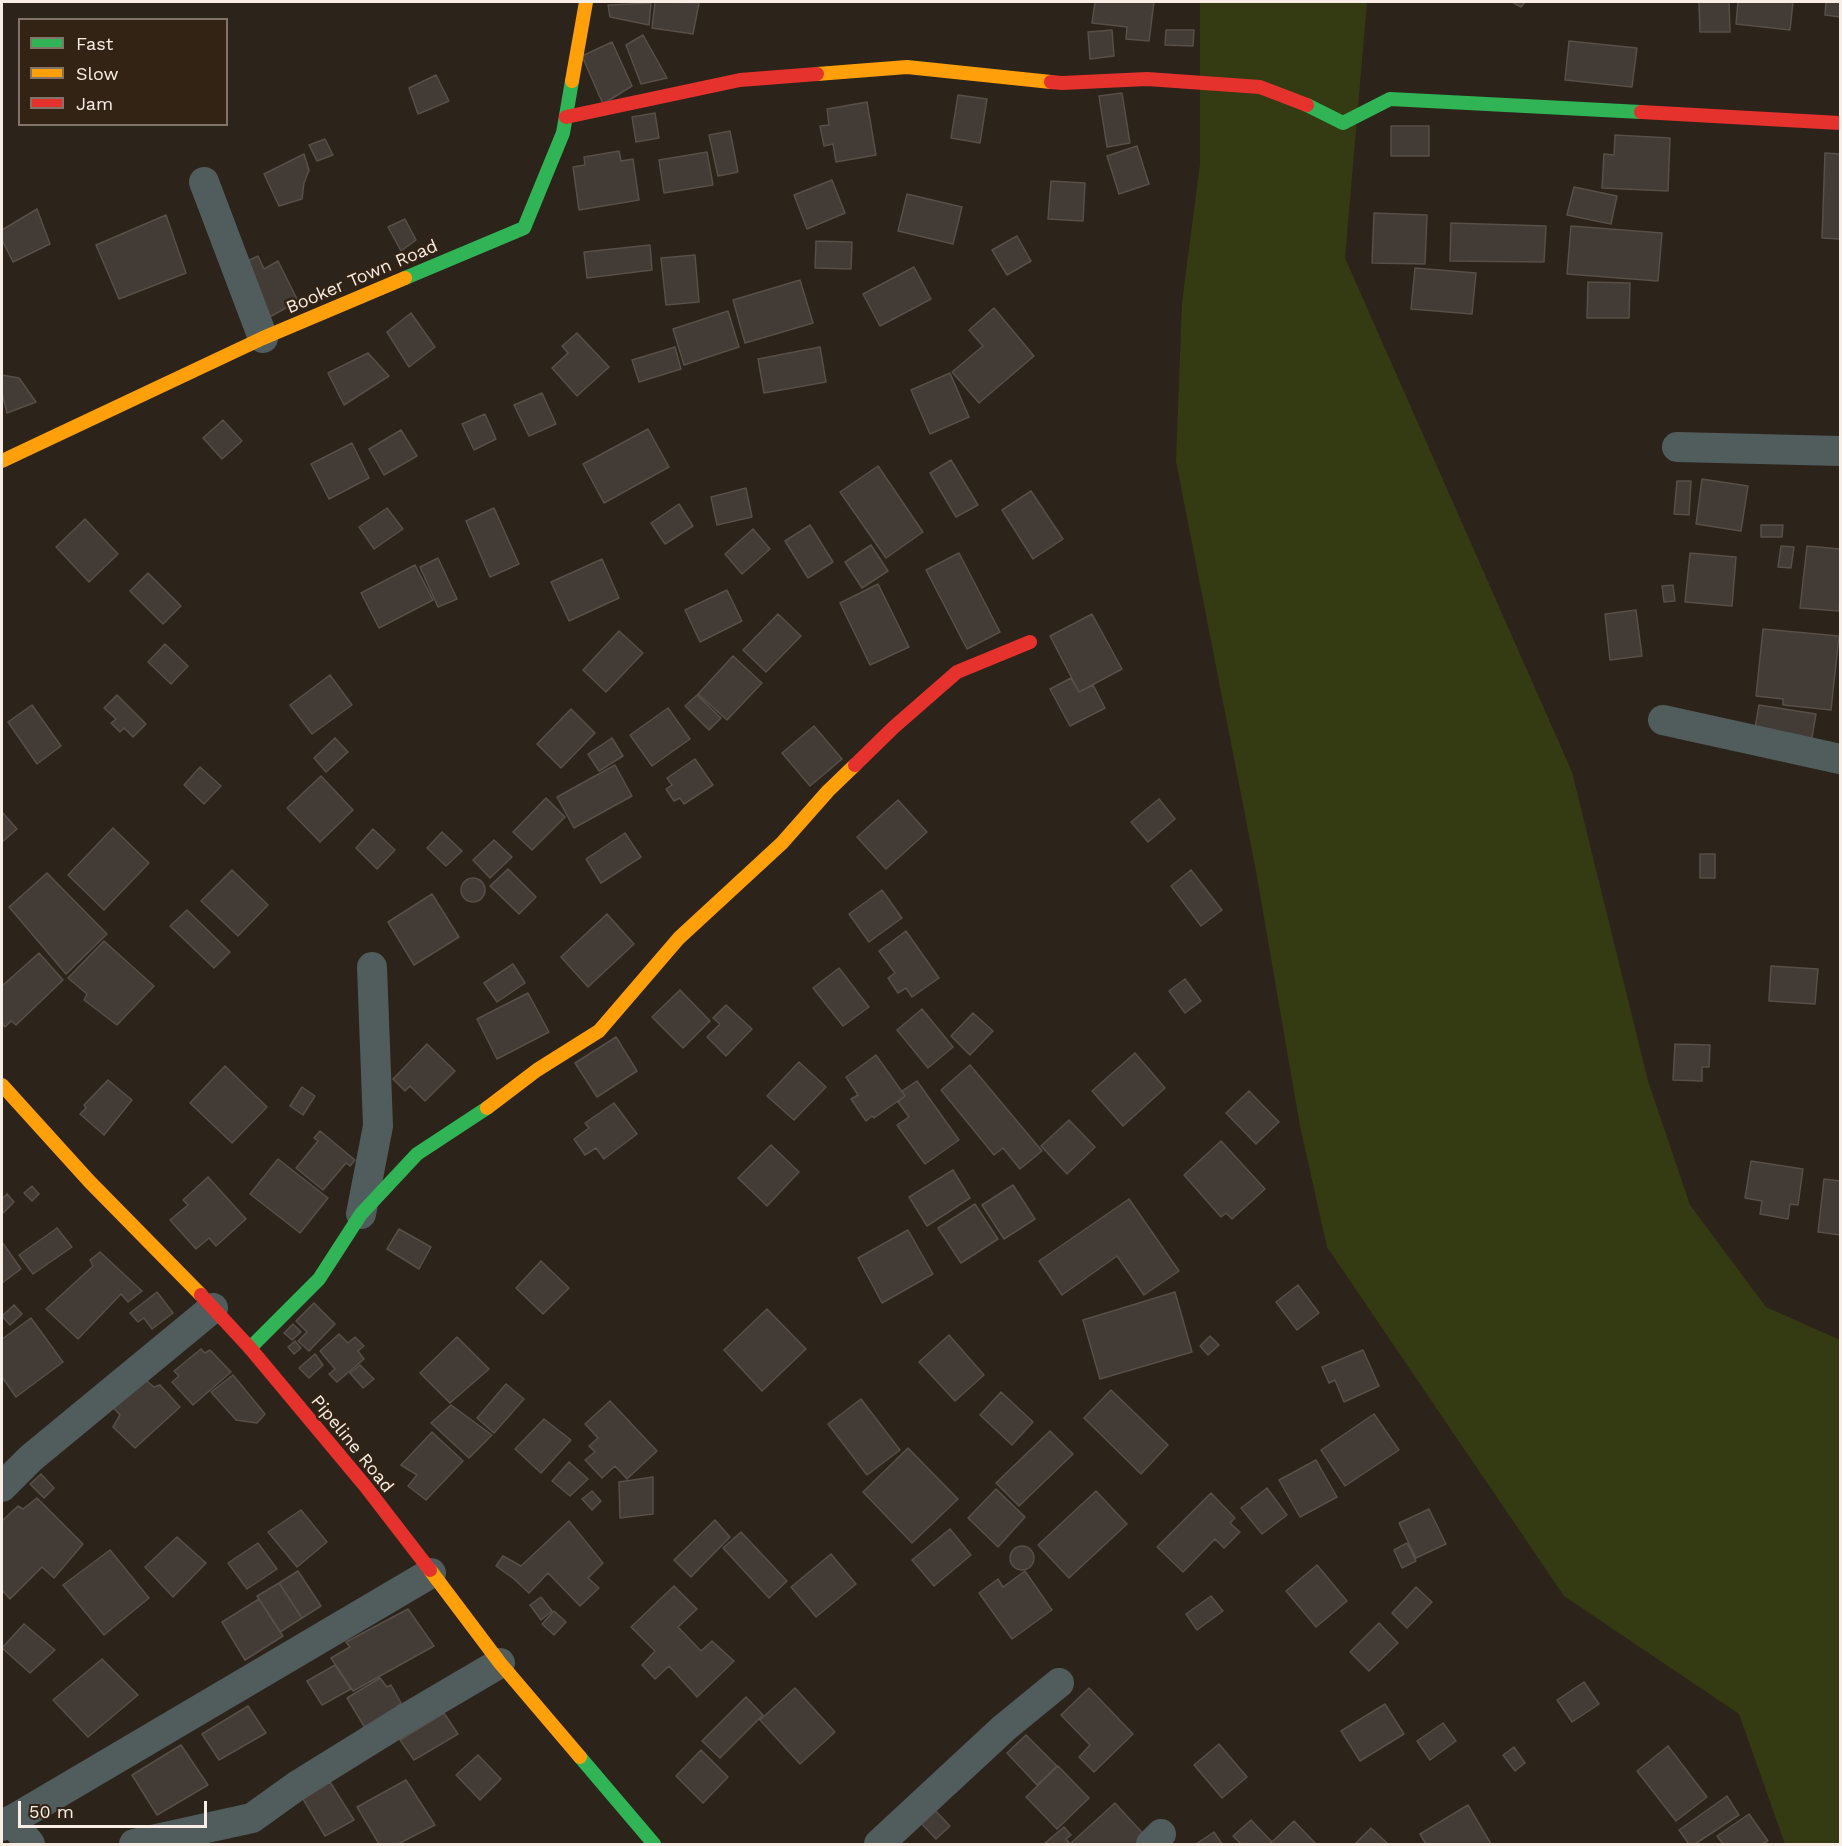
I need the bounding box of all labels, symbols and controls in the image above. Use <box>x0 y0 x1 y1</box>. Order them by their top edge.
legend <box>18 18 228 126</box>
text: Fast <box>76 33 113 54</box>
text: Slow <box>76 63 119 84</box>
text: Jam <box>76 93 113 114</box>
street label: Booker Town Road <box>283 235 441 319</box>
street label: Pipeline Road <box>306 1391 398 1497</box>
scale bar <box>21 1789 210 1827</box>
text: 50 m <box>29 1801 74 1822</box>

